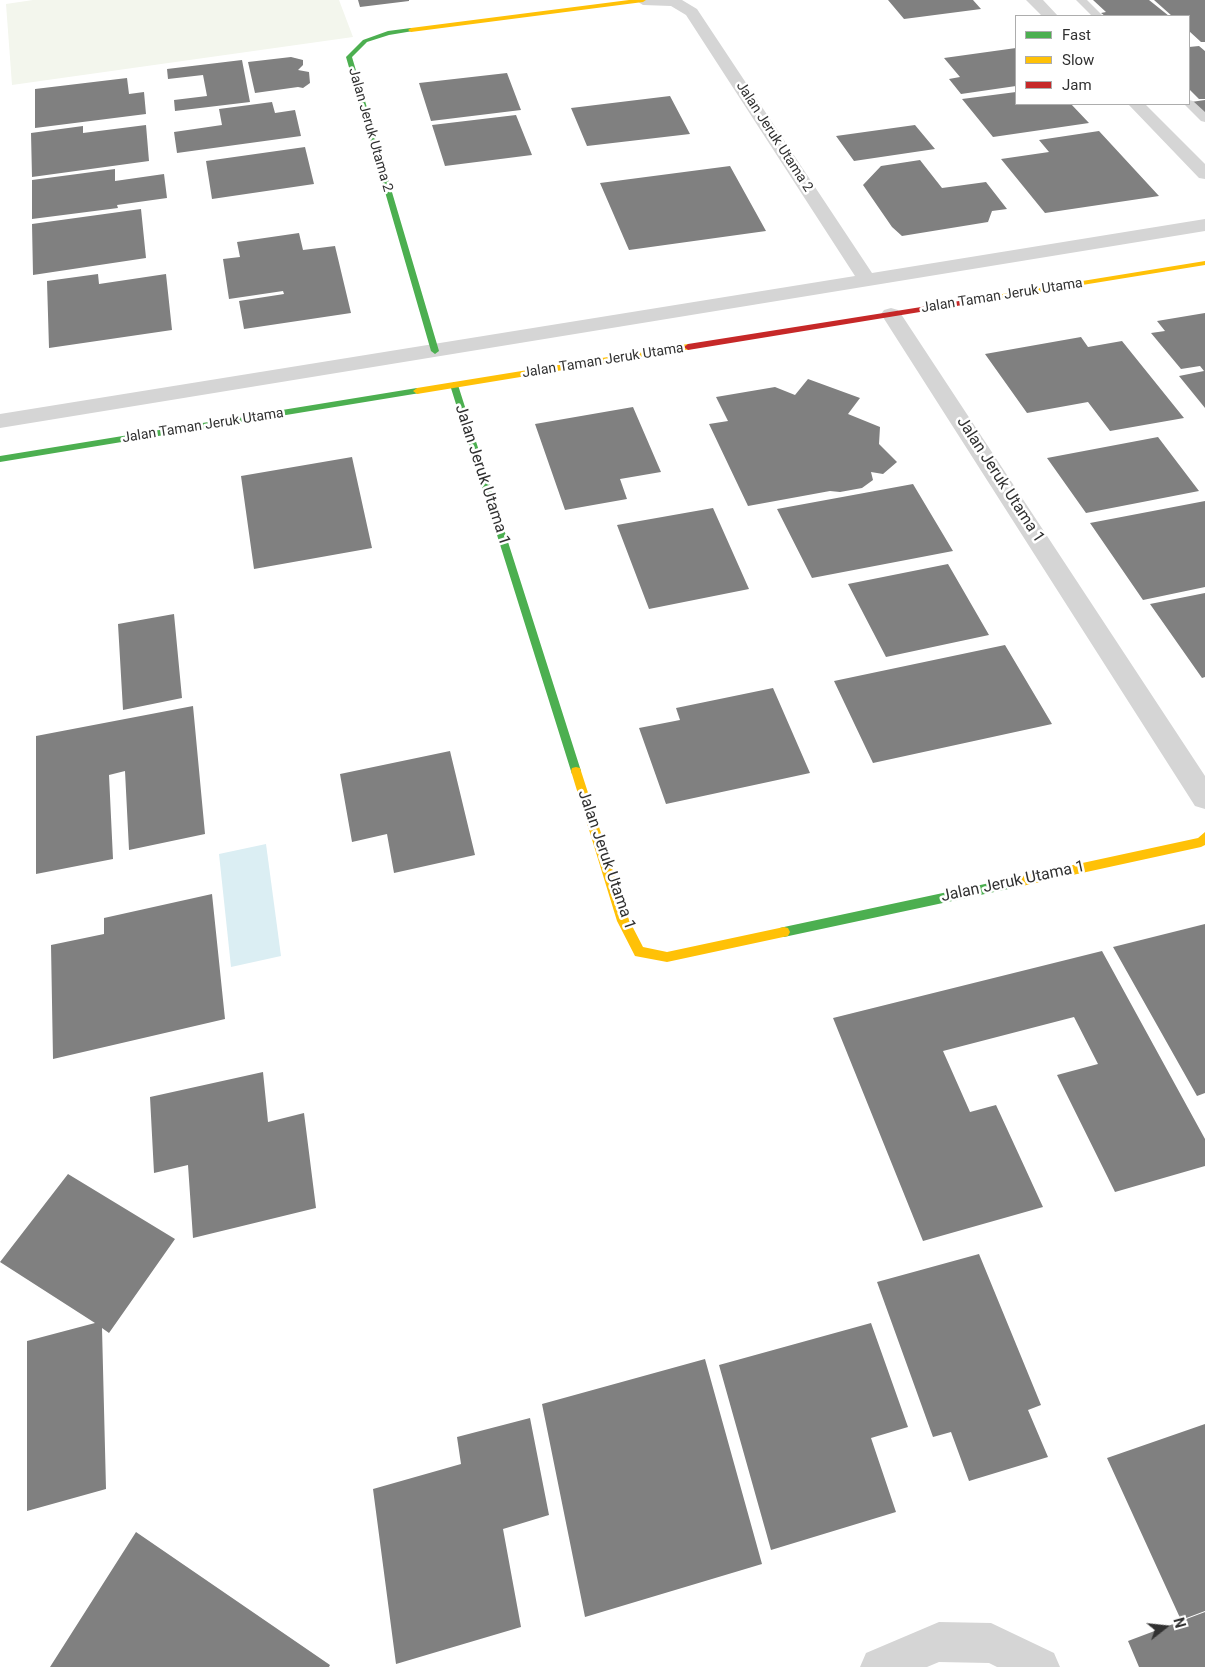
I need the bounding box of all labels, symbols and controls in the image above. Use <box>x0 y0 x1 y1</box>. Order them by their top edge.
legend <box>1015 15 1190 105</box>
text: Fast <box>1062 26 1091 44</box>
text: Slow <box>1062 51 1094 69</box>
street label: Jalan Jeruk Utama 2 <box>344 66 396 194</box>
text: Jam <box>1062 76 1092 94</box>
street label: Jalan Jeruk Utama 2 <box>732 79 816 195</box>
street label: Jalan Taman Jeruk Utama <box>920 275 1084 317</box>
street label: Jalan Taman Jeruk Utama <box>521 340 685 382</box>
street label: Jalan Jeruk Utama 1 <box>450 402 514 548</box>
street label: Jalan Taman Jeruk Utama <box>121 405 285 447</box>
street label: Jalan Jeruk Utama 1 <box>952 413 1048 547</box>
street label: Jalan Jeruk Utama 1 <box>573 788 639 932</box>
street label: Jalan Jeruk Utama 1 <box>939 857 1087 907</box>
north arrow <box>1140 1602 1190 1652</box>
text: N <box>1170 1616 1188 1630</box>

